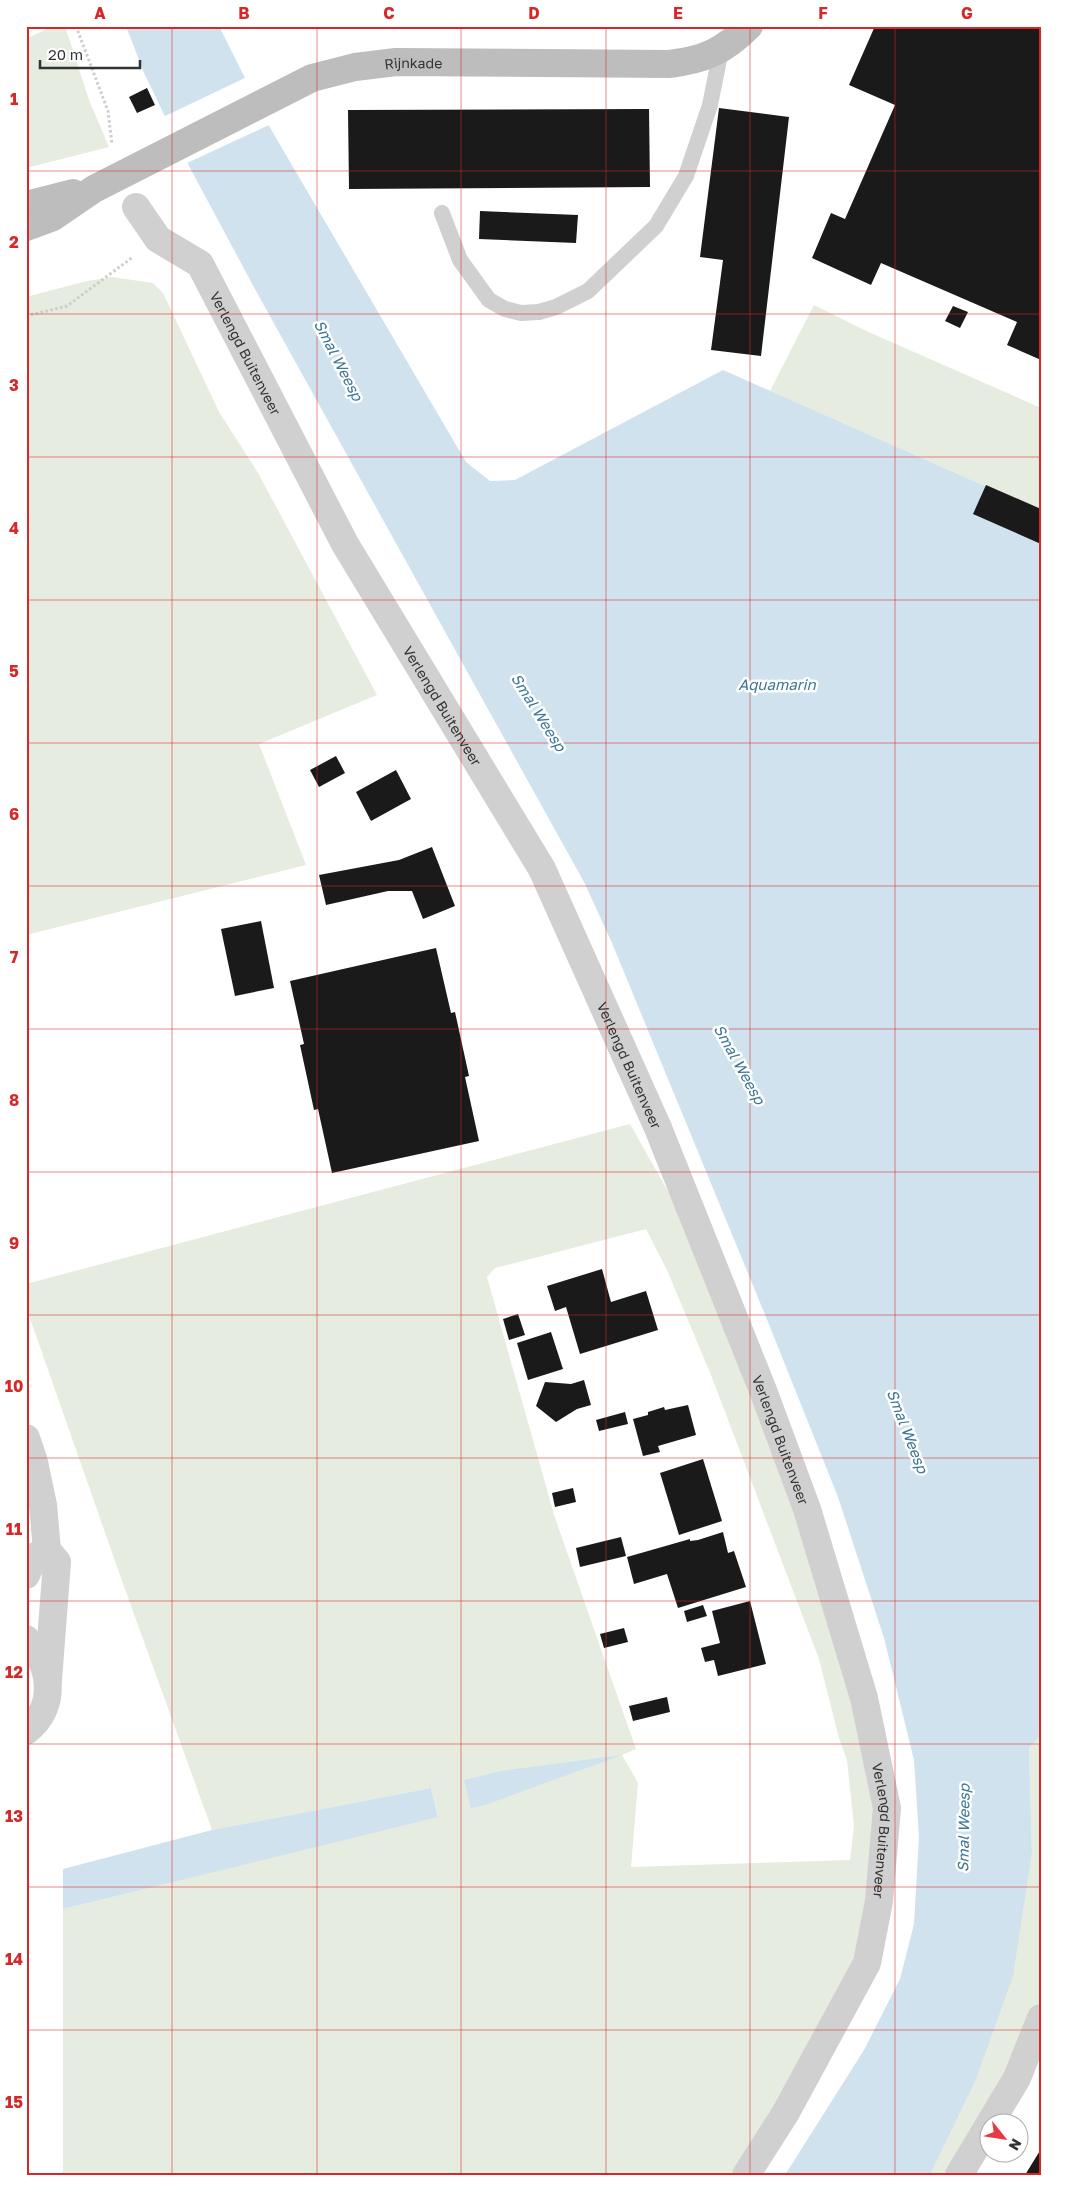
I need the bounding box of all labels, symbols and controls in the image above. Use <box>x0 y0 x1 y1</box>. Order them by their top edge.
text: A <box>94 3 106 23</box>
text: B <box>238 3 250 23</box>
text: C <box>383 3 395 23</box>
text: D <box>528 3 540 23</box>
text: E <box>673 3 683 23</box>
text: F <box>818 3 828 23</box>
text: G <box>961 3 973 23</box>
scale bar <box>40 38 140 70</box>
text: 20 m <box>48 45 83 63</box>
street label: Rijnkade <box>383 53 442 72</box>
text: 1 <box>10 89 18 109</box>
text: 2 <box>9 232 19 252</box>
street label: Verlengd Buitenveer <box>207 288 285 418</box>
water label: Smal Weesp <box>311 317 368 405</box>
text: 3 <box>9 375 19 395</box>
text: 4 <box>9 518 19 538</box>
street label: Verlengd Buitenveer <box>400 643 486 769</box>
text: 5 <box>9 661 19 681</box>
water label: Smal Weesp <box>508 670 571 756</box>
water label: Aquamarin <box>738 675 817 693</box>
text: 6 <box>9 804 19 824</box>
text: 7 <box>10 947 19 967</box>
street label: Verlengd Buitenveer <box>594 999 666 1132</box>
water label: Smal Weesp <box>711 1021 770 1109</box>
text: 8 <box>9 1090 19 1110</box>
text: 9 <box>9 1233 19 1253</box>
street label: Verlengd Buitenveer <box>749 1372 813 1507</box>
text: 10 <box>5 1376 23 1396</box>
water label: Smal Weesp <box>884 1387 933 1477</box>
text: 11 <box>6 1519 22 1539</box>
text: 12 <box>5 1662 23 1682</box>
street label: Verlengd Buitenveer <box>869 1761 896 1900</box>
water label: Smal Weesp <box>953 1782 973 1872</box>
text: 13 <box>5 1806 23 1826</box>
text: 14 <box>5 1949 23 1969</box>
text: 15 <box>5 2092 23 2112</box>
north arrow <box>980 2114 1030 2164</box>
text: N <box>1006 2136 1026 2154</box>

